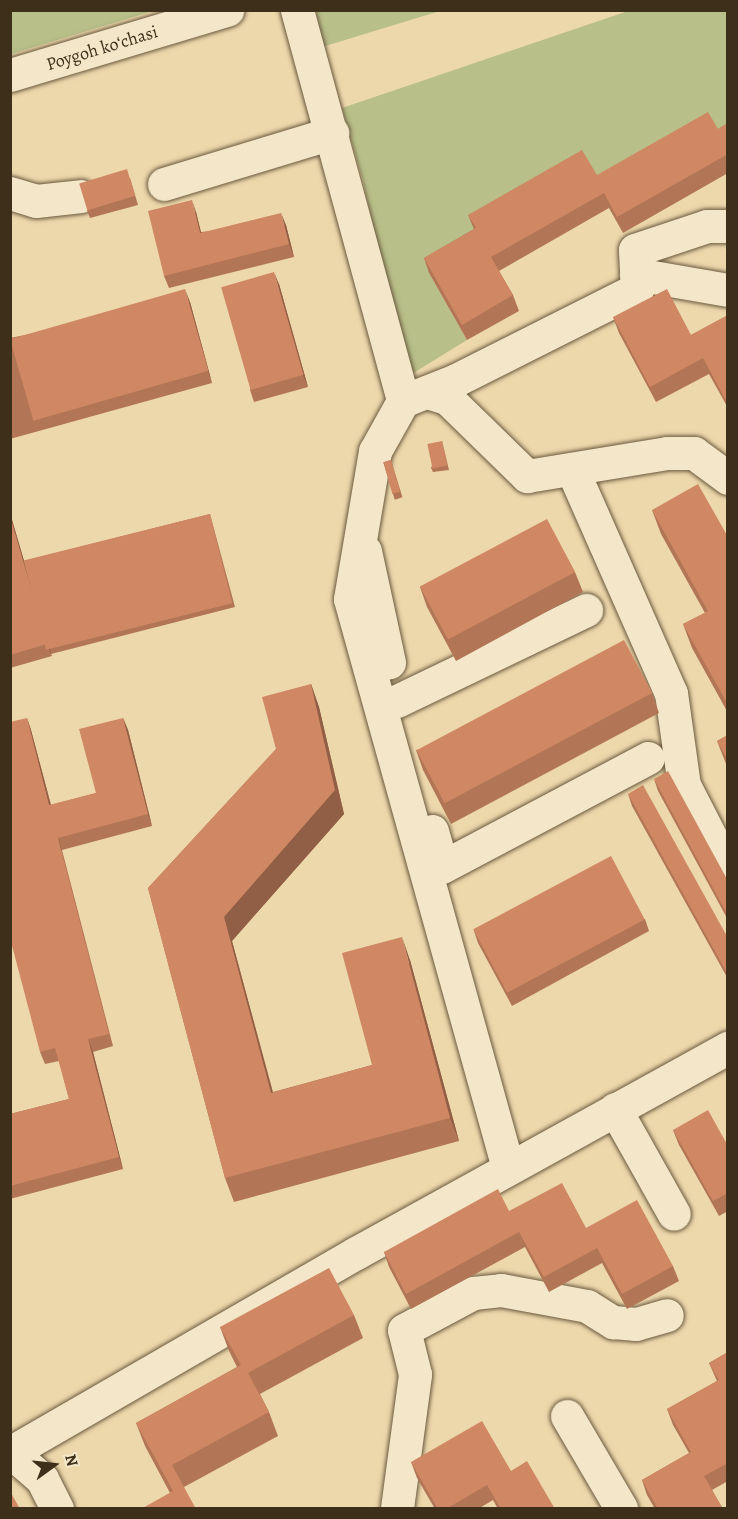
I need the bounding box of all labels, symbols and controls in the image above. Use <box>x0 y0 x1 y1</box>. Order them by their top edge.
street label: Poygoh koʻchasi <box>44 21 160 75</box>
north arrow <box>24 1435 84 1495</box>
text: N <box>59 1452 84 1469</box>

